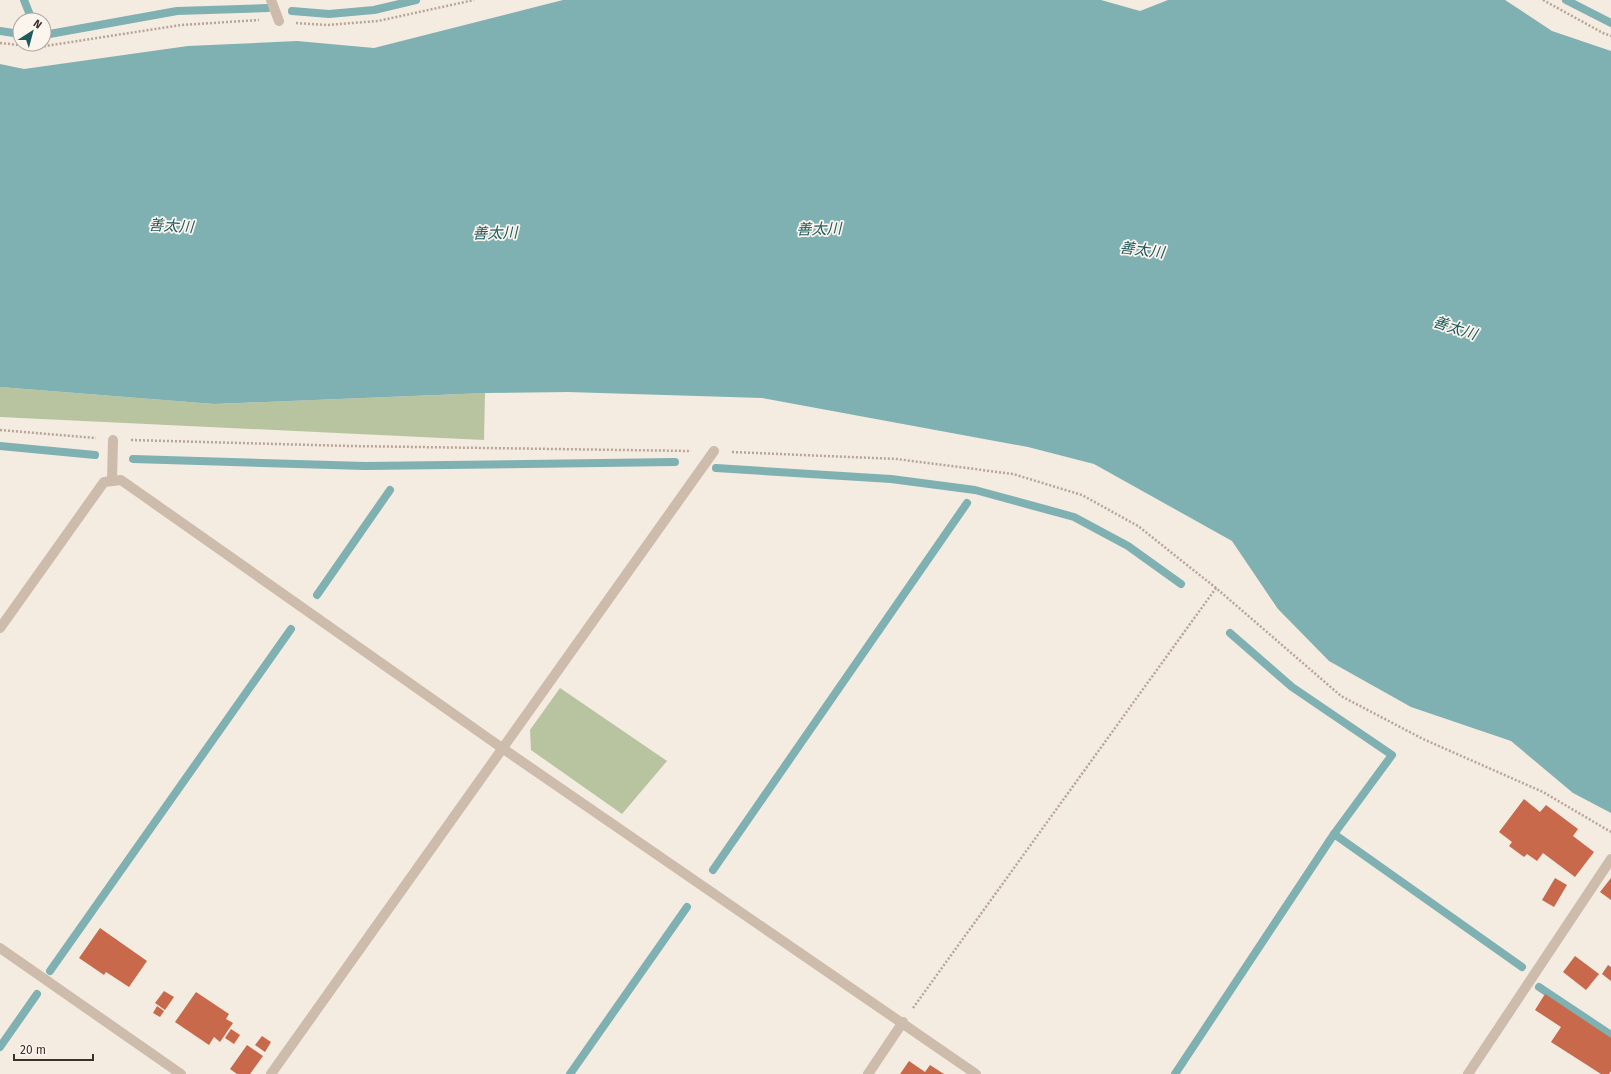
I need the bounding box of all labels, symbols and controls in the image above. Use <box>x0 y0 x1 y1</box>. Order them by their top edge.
north arrow <box>12 12 52 52</box>
text: N <box>31 17 44 32</box>
water label: 善太川 <box>148 216 196 236</box>
water label: 善太川 <box>796 220 844 238</box>
water label: 善太川 <box>472 224 520 242</box>
water label: 善太川 <box>1119 238 1167 262</box>
water label: 善太川 <box>1431 312 1481 344</box>
scale bar <box>14 1036 93 1062</box>
text: 20 m <box>20 1043 46 1057</box>

